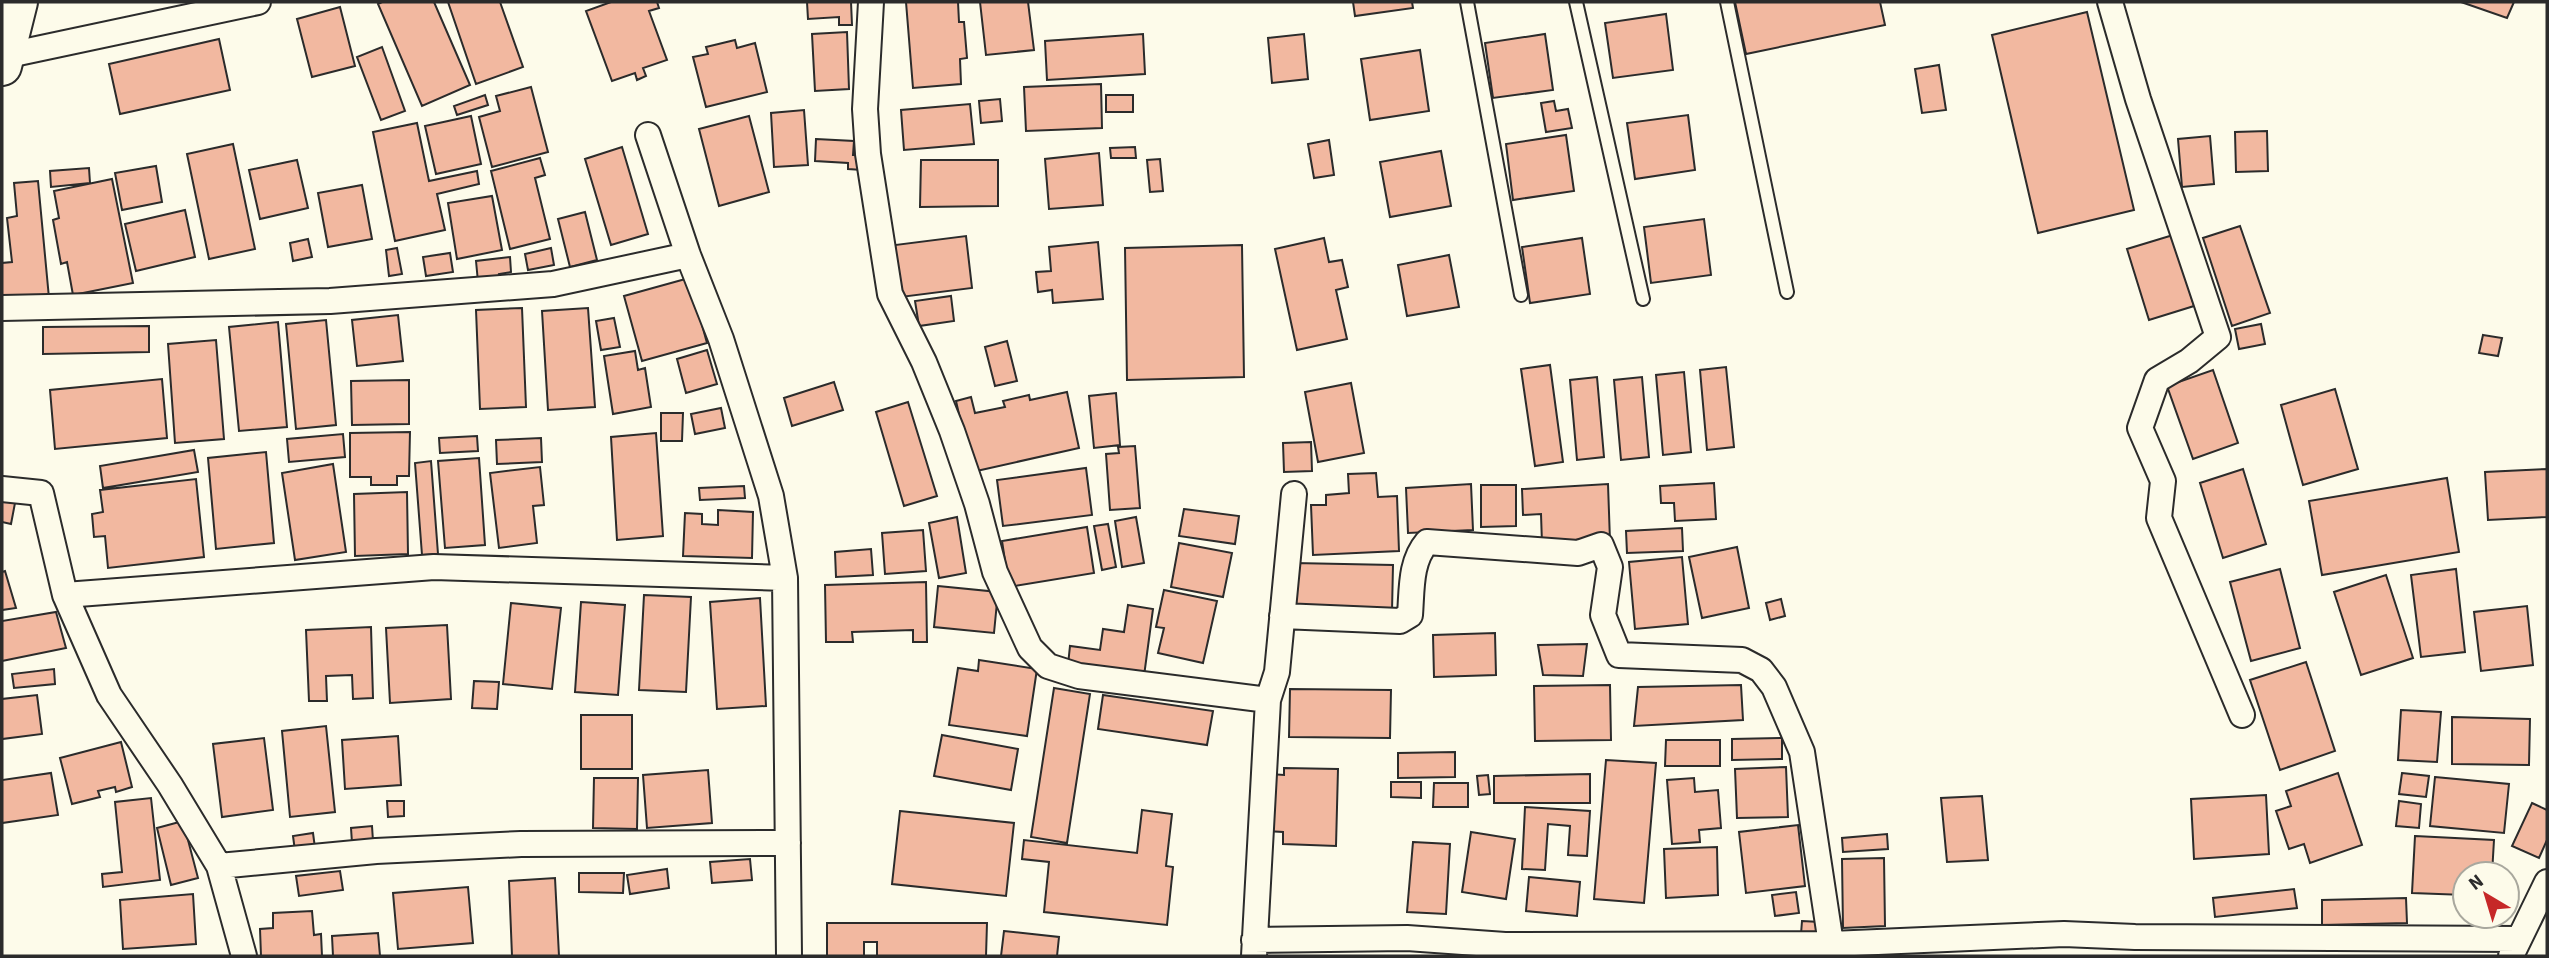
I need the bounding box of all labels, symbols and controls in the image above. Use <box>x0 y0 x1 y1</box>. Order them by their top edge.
north arrow <box>2451 860 2521 930</box>
text: N <box>2463 868 2490 897</box>

